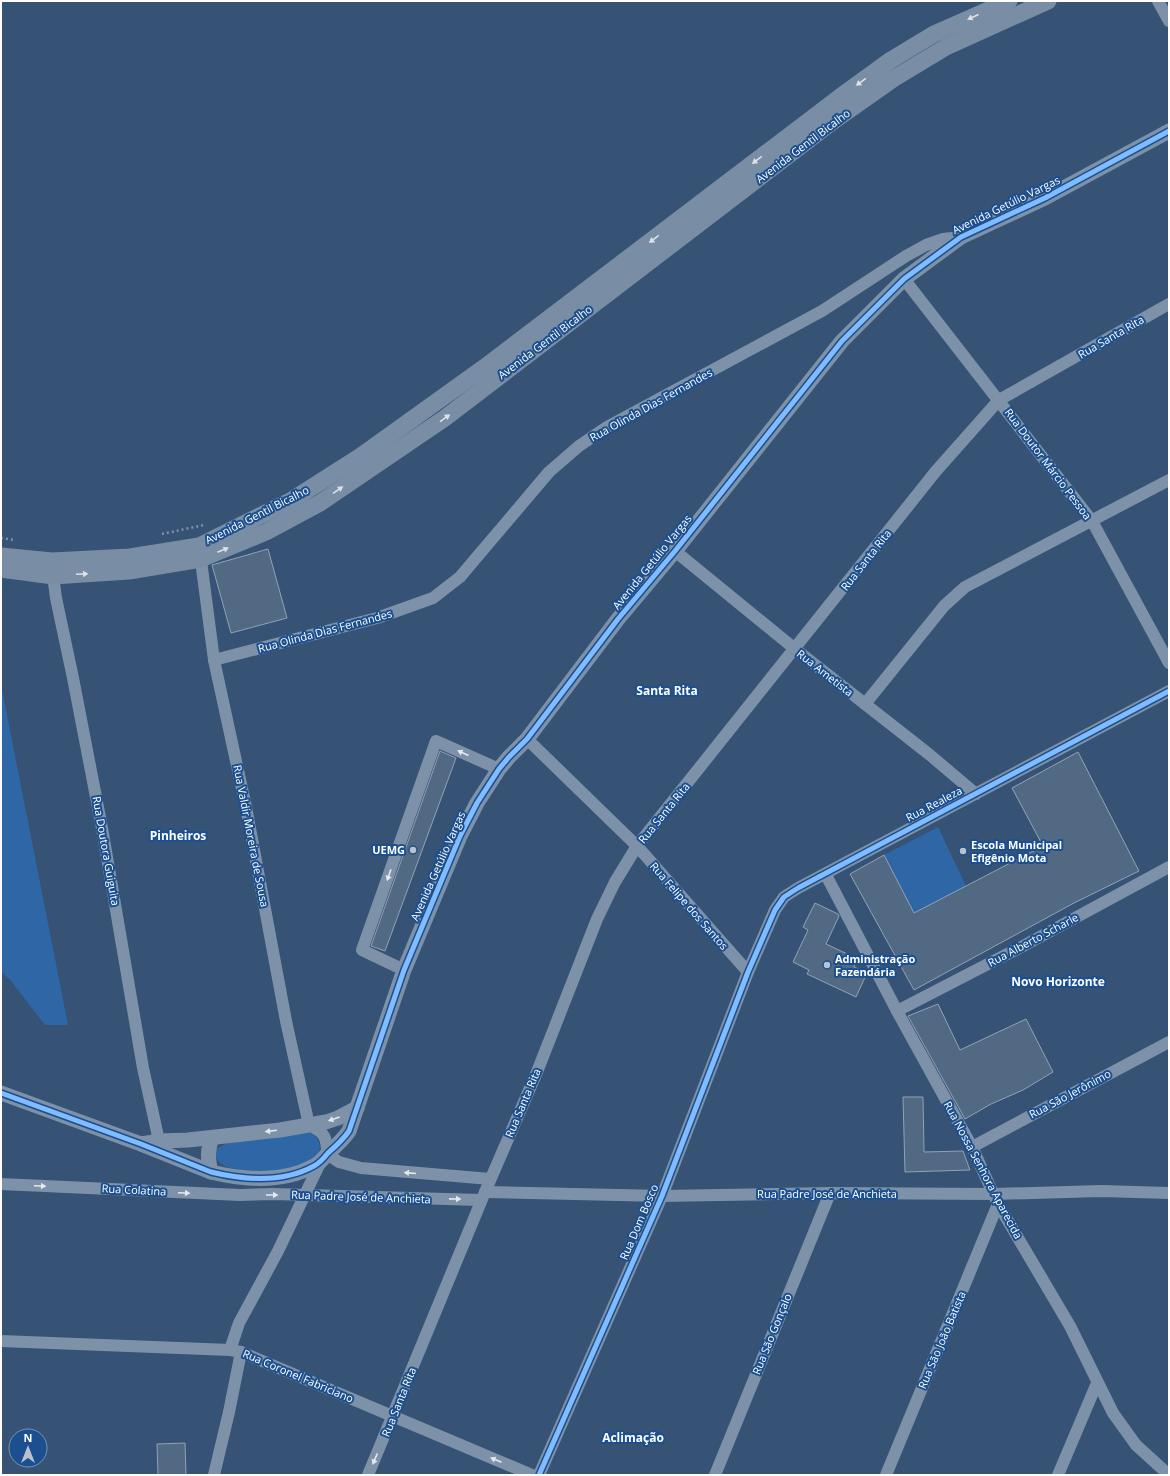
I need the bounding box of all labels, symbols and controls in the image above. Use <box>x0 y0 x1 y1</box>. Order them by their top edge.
one-way arrow <box>967 14 979 20</box>
one-way arrow <box>856 78 866 86</box>
street label: Avenida Gentil Bicalho <box>752 105 853 186</box>
one-way arrow <box>752 156 763 165</box>
street label: Avenida Getúlio Vargas <box>949 172 1062 237</box>
one-way arrow <box>648 235 659 243</box>
street label: Avenida Gentil Bicalho <box>494 301 595 382</box>
street label: Rua Santa Rita <box>1075 312 1146 362</box>
street label: Rua Olinda Dias Fernandes <box>587 365 715 445</box>
street label: Rua Doutor Márcio Pessoa <box>1002 405 1095 522</box>
one-way arrow <box>440 413 451 422</box>
street label: Avenida Gentil Bicalho <box>202 482 312 547</box>
one-way arrow <box>332 486 343 494</box>
street label: Avenida Getúlio Vargas <box>609 511 695 612</box>
street label: Rua Santa Rita <box>837 526 894 593</box>
one-way arrow <box>217 547 229 553</box>
one-way arrow <box>76 571 88 578</box>
street label: Rua Olinda Dias Fernandes <box>256 605 394 656</box>
street label: Rua Ametista <box>794 646 857 699</box>
district label: Santa Rita <box>636 682 698 699</box>
one-way arrow <box>458 750 469 756</box>
street label: Rua Valdir Moreira de Sousa <box>230 763 273 908</box>
street label: Rua Santa Rita <box>635 779 693 846</box>
street label: Rua Realeza <box>903 782 965 825</box>
street label: Rua Doutora Guiguita <box>89 795 124 907</box>
street label: Avenida Getúlio Vargas <box>407 809 468 923</box>
district label: Pinheiros <box>150 827 206 844</box>
place label: Escola Municipal Efigênio Mota <box>971 837 1062 865</box>
place label: UEMG <box>372 842 405 857</box>
marker: UEMG <box>408 845 418 855</box>
marker: Escola Municipal Efigênio Mota <box>958 846 968 856</box>
street label: Rua Felipe dos Santos <box>647 859 732 953</box>
one-way arrow <box>386 869 392 881</box>
street label: Rua Alberto Scharle <box>985 909 1081 970</box>
place label: Administração Fazendária <box>835 951 915 979</box>
marker: Administração Fazendária <box>822 960 832 970</box>
district label: Novo Horizonte <box>1011 973 1105 990</box>
street label: Rua São Jerônimo <box>1026 1065 1114 1121</box>
street label: Rua Santa Rita <box>501 1066 544 1140</box>
street label: Rua Nossa Senhora Aparecida <box>941 1098 1026 1241</box>
one-way arrow <box>328 1116 340 1122</box>
one-way arrow <box>265 1128 277 1134</box>
one-way arrow <box>404 1169 416 1176</box>
street label: Rua Colatina <box>101 1180 167 1199</box>
street label: Rua Dom Bosco <box>616 1181 661 1262</box>
one-way arrow <box>34 1183 47 1189</box>
street label: Rua Padre José de Anchieta <box>757 1186 897 1201</box>
street label: Rua Padre José de Anchieta <box>291 1187 431 1206</box>
one-way arrow <box>178 1189 190 1196</box>
one-way arrow <box>266 1192 279 1198</box>
one-way arrow <box>449 1196 462 1202</box>
street label: Rua São João Batista <box>914 1289 969 1391</box>
street label: Rua São Gonçalo <box>748 1291 795 1377</box>
street label: Rua Coronel Fabriciano <box>240 1345 356 1406</box>
street label: Rua Santa Rita <box>378 1365 419 1439</box>
north arrow <box>8 1428 48 1468</box>
district label: Aclimação <box>602 1429 664 1446</box>
text: N <box>24 1430 32 1445</box>
one-way arrow <box>372 1453 378 1465</box>
one-way arrow <box>491 1457 502 1463</box>

